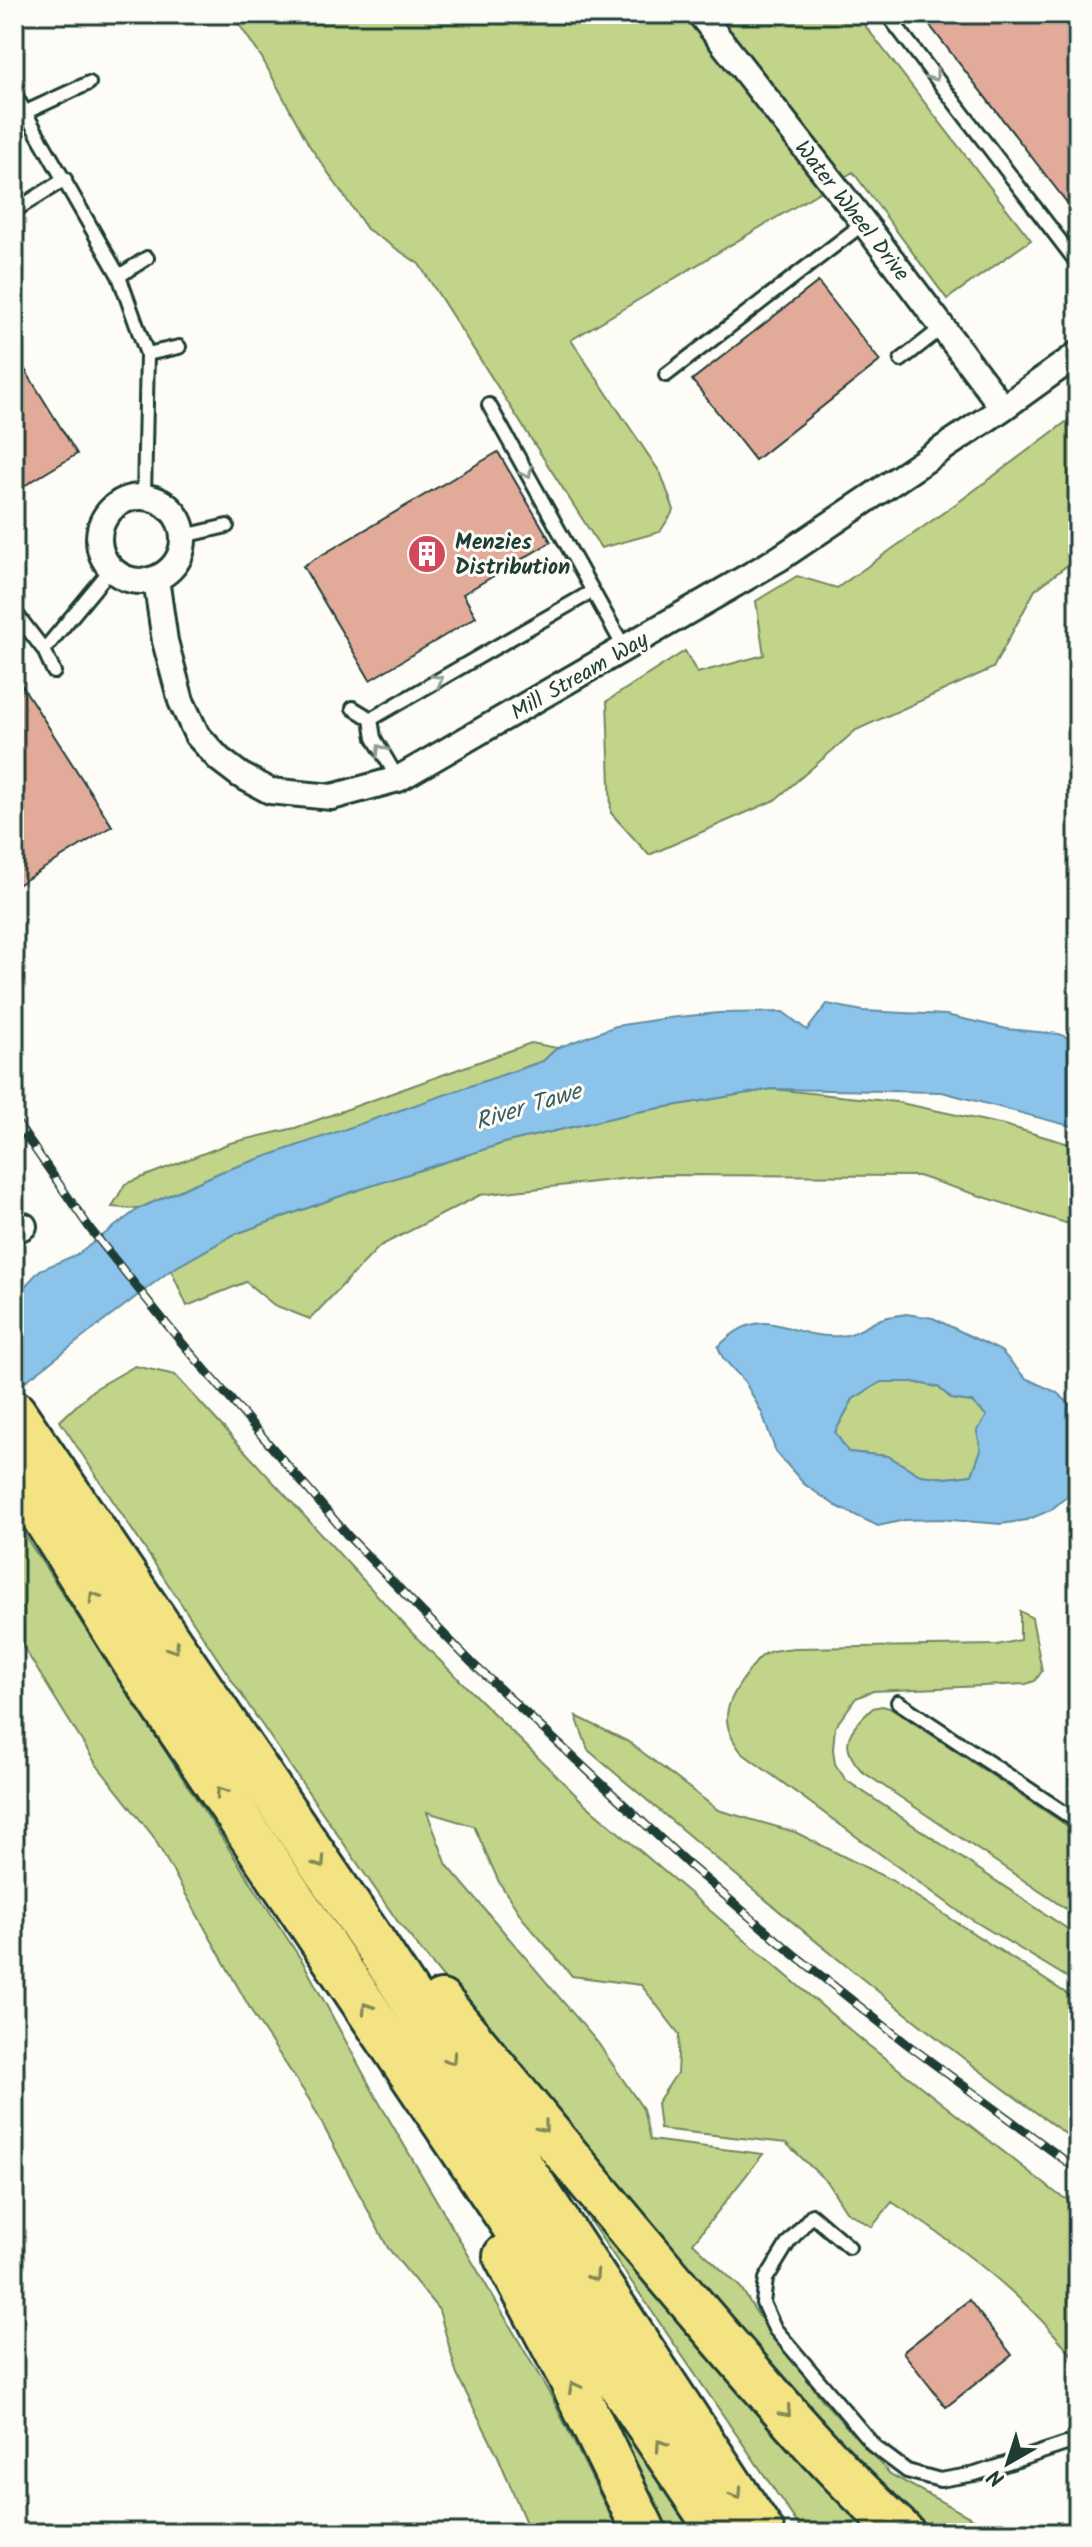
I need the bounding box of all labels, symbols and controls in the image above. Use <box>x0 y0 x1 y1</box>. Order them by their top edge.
one-way arrow <box>925 67 939 82</box>
street label: Water Wheel Drive <box>785 133 917 290</box>
one-way arrow <box>517 465 532 479</box>
place label: Menzies Distribution <box>455 526 570 586</box>
building icon: Menzies Distribution <box>406 533 448 575</box>
street label: Mill Stream Way <box>505 623 656 731</box>
one-way arrow <box>429 674 444 690</box>
one-way arrow <box>375 744 391 759</box>
water label: River Tawe <box>470 1072 588 1142</box>
one-way arrow <box>89 1592 104 1606</box>
one-way arrow <box>164 1640 179 1654</box>
one-way arrow <box>216 1786 231 1801</box>
one-way arrow <box>310 1855 325 1869</box>
one-way arrow <box>361 2002 376 2016</box>
one-way arrow <box>441 2051 456 2065</box>
one-way arrow <box>533 2118 548 2132</box>
one-way arrow <box>584 2268 599 2282</box>
one-way arrow <box>569 2381 584 2396</box>
one-way arrow <box>776 2402 791 2417</box>
north arrow <box>968 2423 1048 2503</box>
one-way arrow <box>656 2439 671 2454</box>
text: N <box>980 2459 1013 2495</box>
one-way arrow <box>727 2485 742 2499</box>

